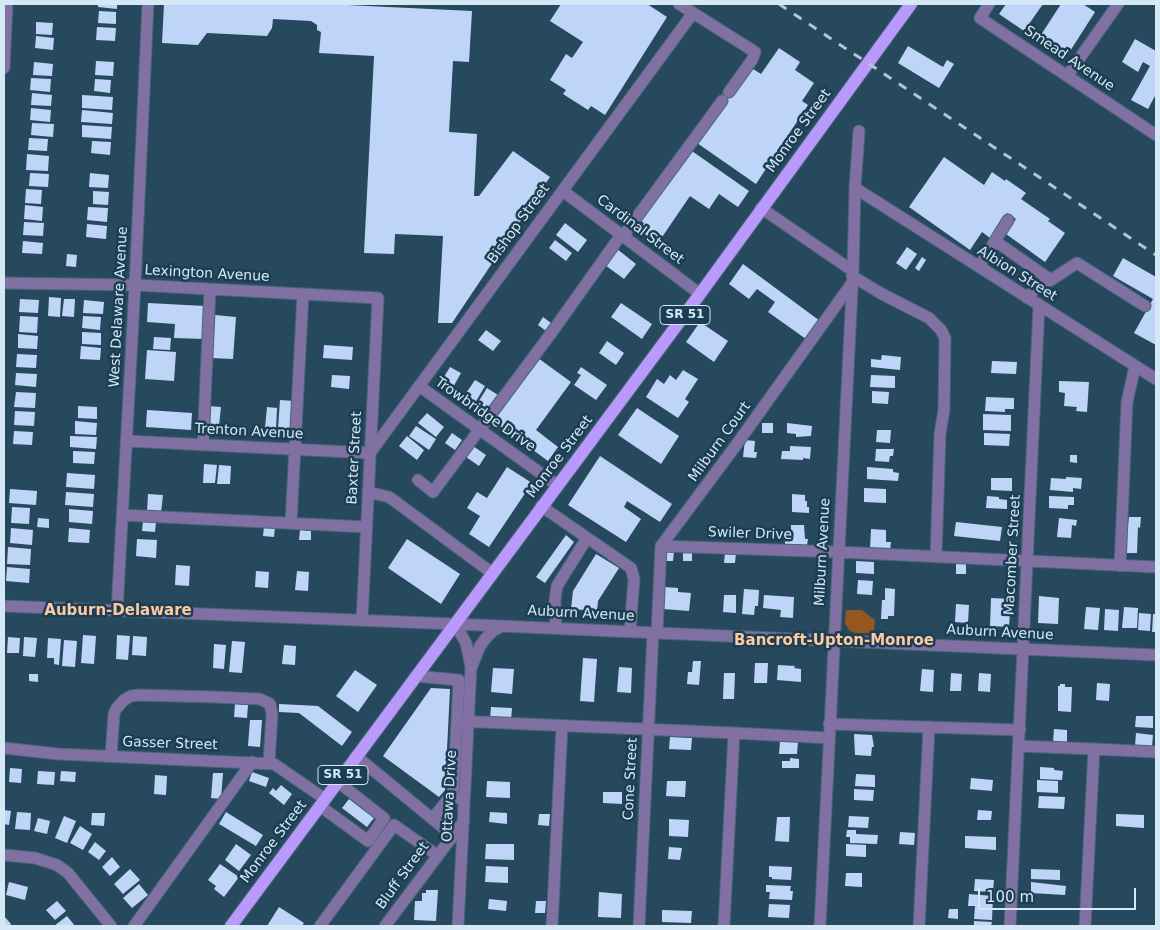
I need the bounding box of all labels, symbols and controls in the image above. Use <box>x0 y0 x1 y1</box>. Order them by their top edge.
street label: Smead Avenue <box>1021 23 1117 95</box>
street label: Monroe Street <box>763 86 835 176</box>
street label: Bishop Street <box>485 181 553 267</box>
street label: Cardinal Street <box>593 192 687 268</box>
street label: West Delaware Avenue <box>106 226 132 388</box>
street label: Albion Street <box>974 243 1060 305</box>
street label: Lexington Avenue <box>144 262 270 286</box>
road number: SR 51 <box>660 306 710 324</box>
street label: Trowbridge Drive <box>432 374 538 456</box>
street label: Milburn Court <box>685 399 755 485</box>
street label: Baxter Street <box>344 411 366 505</box>
street label: Monroe Street <box>523 412 597 502</box>
street label: Trenton Avenue <box>194 421 304 443</box>
street label: Macomber Street <box>1001 494 1025 616</box>
street label: Milburn Avenue <box>812 497 834 607</box>
street label: Swiler Drive <box>708 524 792 544</box>
district label: Auburn-Delaware <box>44 602 192 620</box>
street label: Auburn Avenue <box>527 603 635 625</box>
street label: Auburn Avenue <box>946 622 1054 644</box>
district label: Bancroft-Upton-Monroe <box>734 632 934 650</box>
street label: Gasser Street <box>122 734 218 754</box>
street label: Cone Street <box>620 737 642 821</box>
street label: Ottawa Drive <box>439 749 461 843</box>
road number: SR 51 <box>318 766 368 784</box>
street label: Monroe Street <box>237 797 311 887</box>
street label: Bluff Street <box>373 839 433 913</box>
scale bar <box>980 878 1138 910</box>
text: 100 m <box>986 888 1034 906</box>

